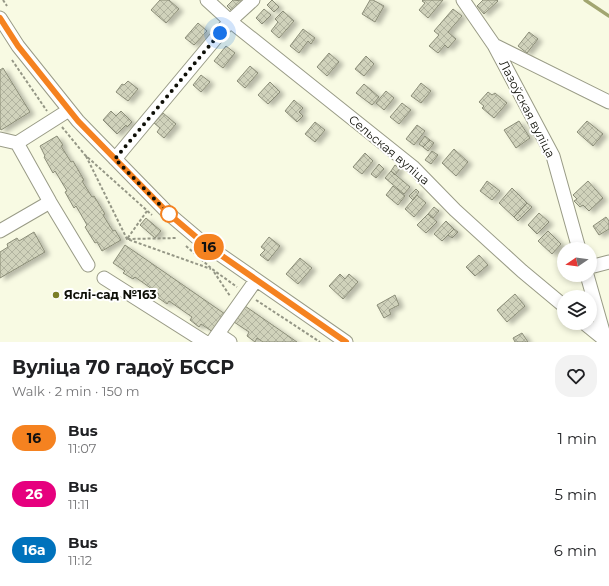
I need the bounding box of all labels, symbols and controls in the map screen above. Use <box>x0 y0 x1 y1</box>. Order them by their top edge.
your location <box>210 23 230 43</box>
street label: Лазоўская вуліца <box>496 57 559 160</box>
street label: Сельская вуліца <box>346 111 433 188</box>
unlabelled marker <box>160 205 178 223</box>
line badge: 16 <box>191 234 227 260</box>
text: 16 <box>202 238 216 256</box>
north arrow <box>557 242 597 282</box>
map controls <box>557 242 597 330</box>
place label: Яслі-сад №163 <box>64 287 157 302</box>
marker: Яслі-сад №163 <box>51 290 61 300</box>
button: layers <box>557 290 597 330</box>
button: heart <box>555 355 597 397</box>
text: Вуліца 70 гадоў БССР <box>12 356 234 379</box>
text: Walk · 2 min · 150 m <box>12 383 140 399</box>
text: Bus <box>68 421 98 440</box>
text: 16 <box>27 429 41 447</box>
text: 1 min <box>558 429 597 448</box>
text: 11:07 <box>68 440 96 456</box>
text: Bus <box>68 477 98 496</box>
text: 26 <box>25 485 43 503</box>
text: 5 min <box>554 485 597 504</box>
text: 11:11 <box>68 496 90 512</box>
text: Bus <box>68 533 98 552</box>
text: 16а <box>23 541 45 559</box>
text: 6 min <box>554 541 597 560</box>
text: 11:12 <box>68 552 92 568</box>

